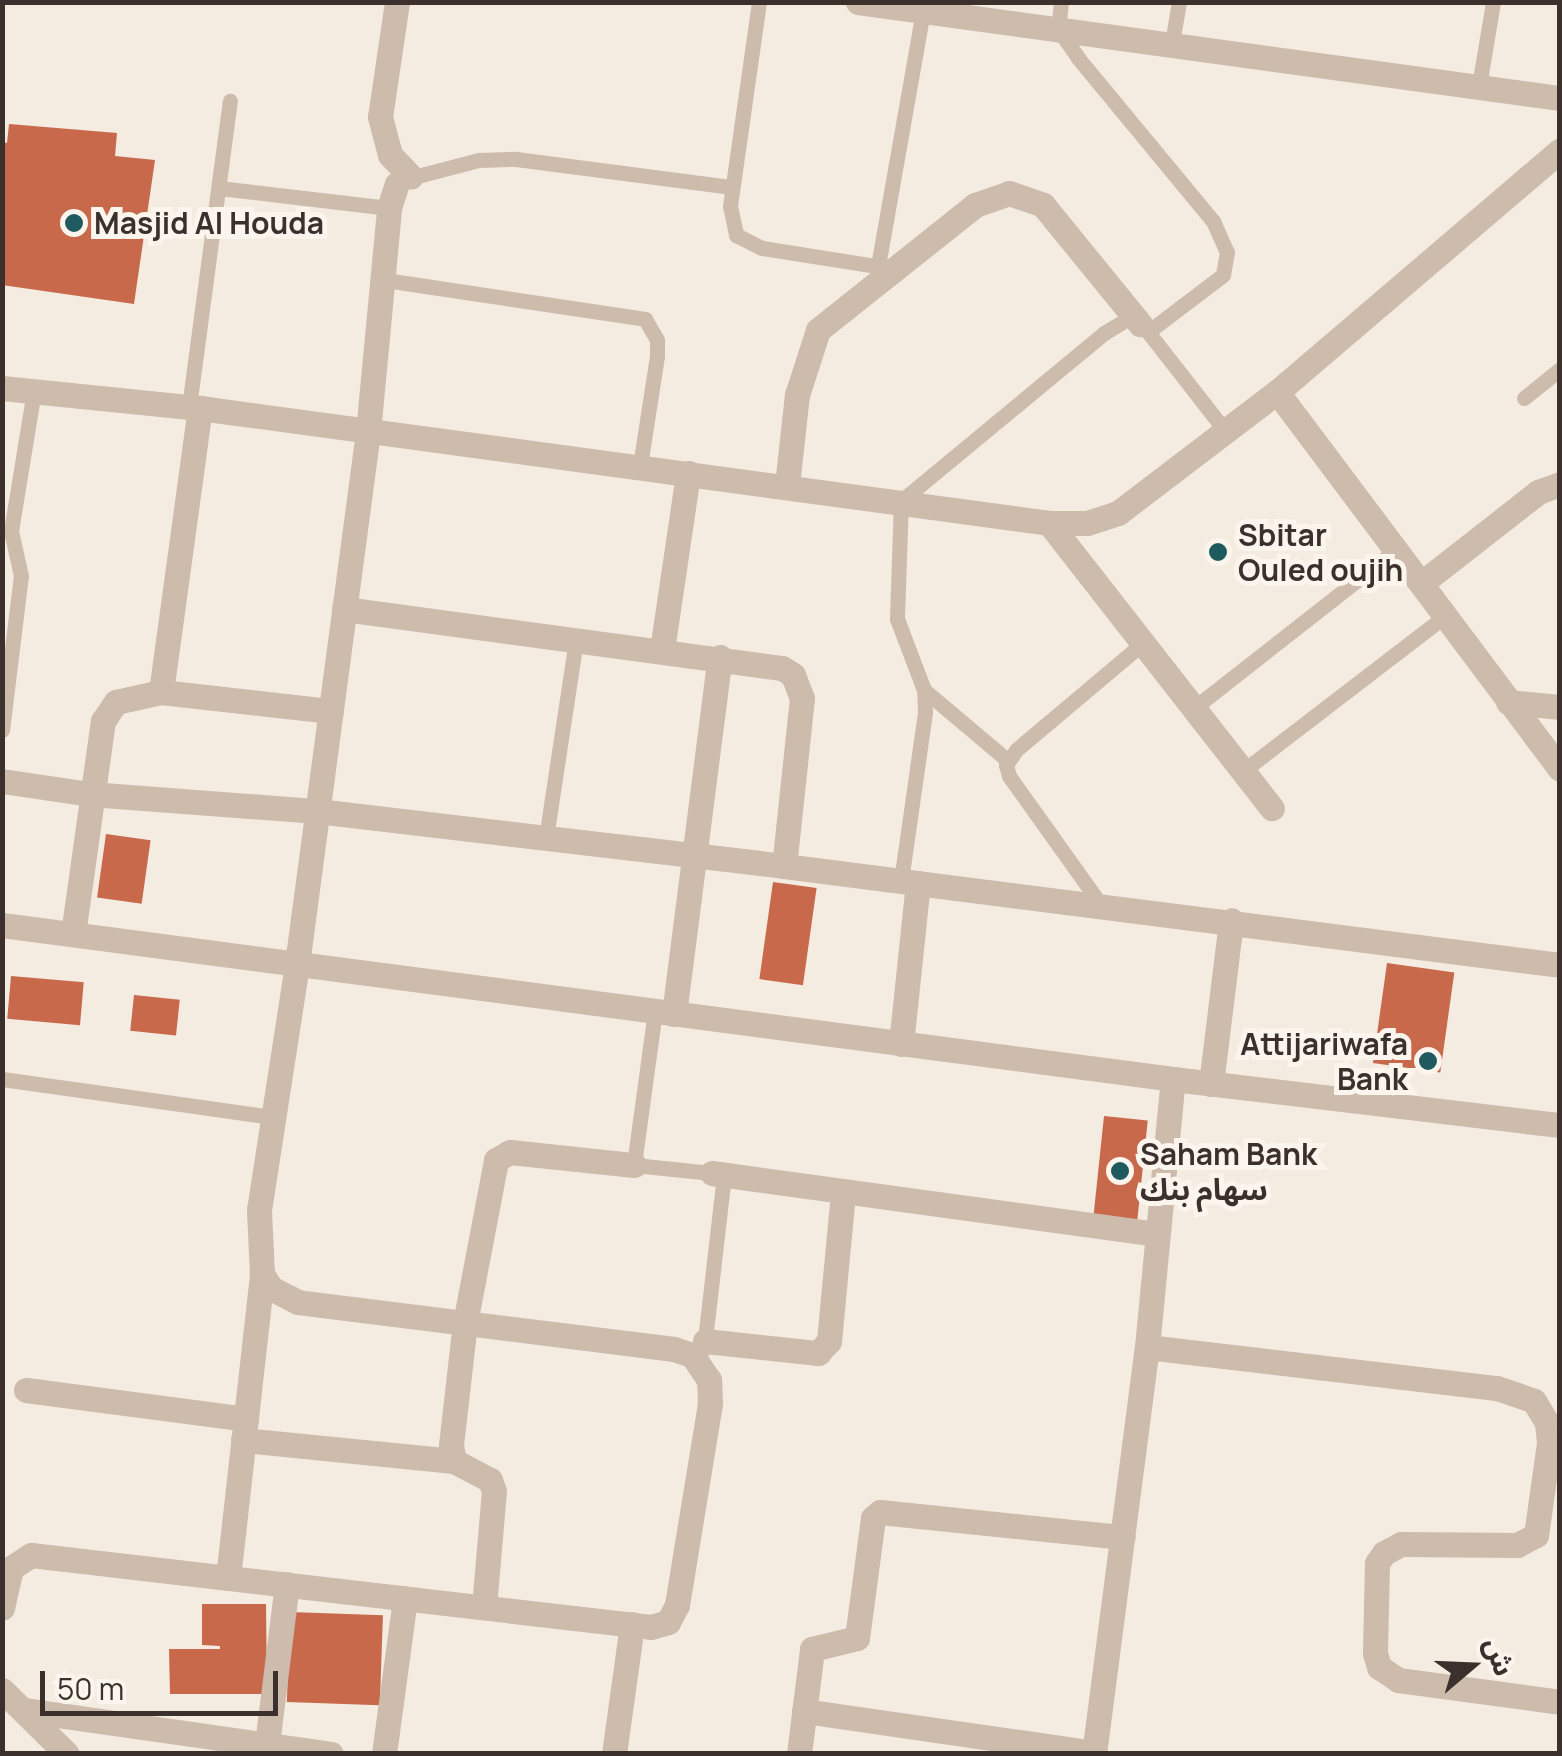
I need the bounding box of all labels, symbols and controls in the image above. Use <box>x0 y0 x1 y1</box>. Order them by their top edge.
place label: Masjid Al Houda <box>94 205 324 241</box>
marker: Masjid Al Houda <box>63 212 85 234</box>
place label: Sbitar Ouled oujih <box>1238 517 1403 588</box>
marker: Sbitar Ouled oujih <box>1207 541 1229 563</box>
place label: Attijariwafa Bank <box>1240 1026 1408 1096</box>
marker: Attijariwafa Bank <box>1417 1050 1439 1072</box>
place label: Saham Bank سهام بنك <box>1140 1136 1317 1206</box>
marker: Saham Bank سهام بنك <box>1109 1160 1131 1182</box>
north arrow <box>1422 1616 1522 1716</box>
text: ش <box>1476 1632 1525 1681</box>
scale bar <box>45 1651 282 1713</box>
text: 50 m <box>57 1668 124 1709</box>

